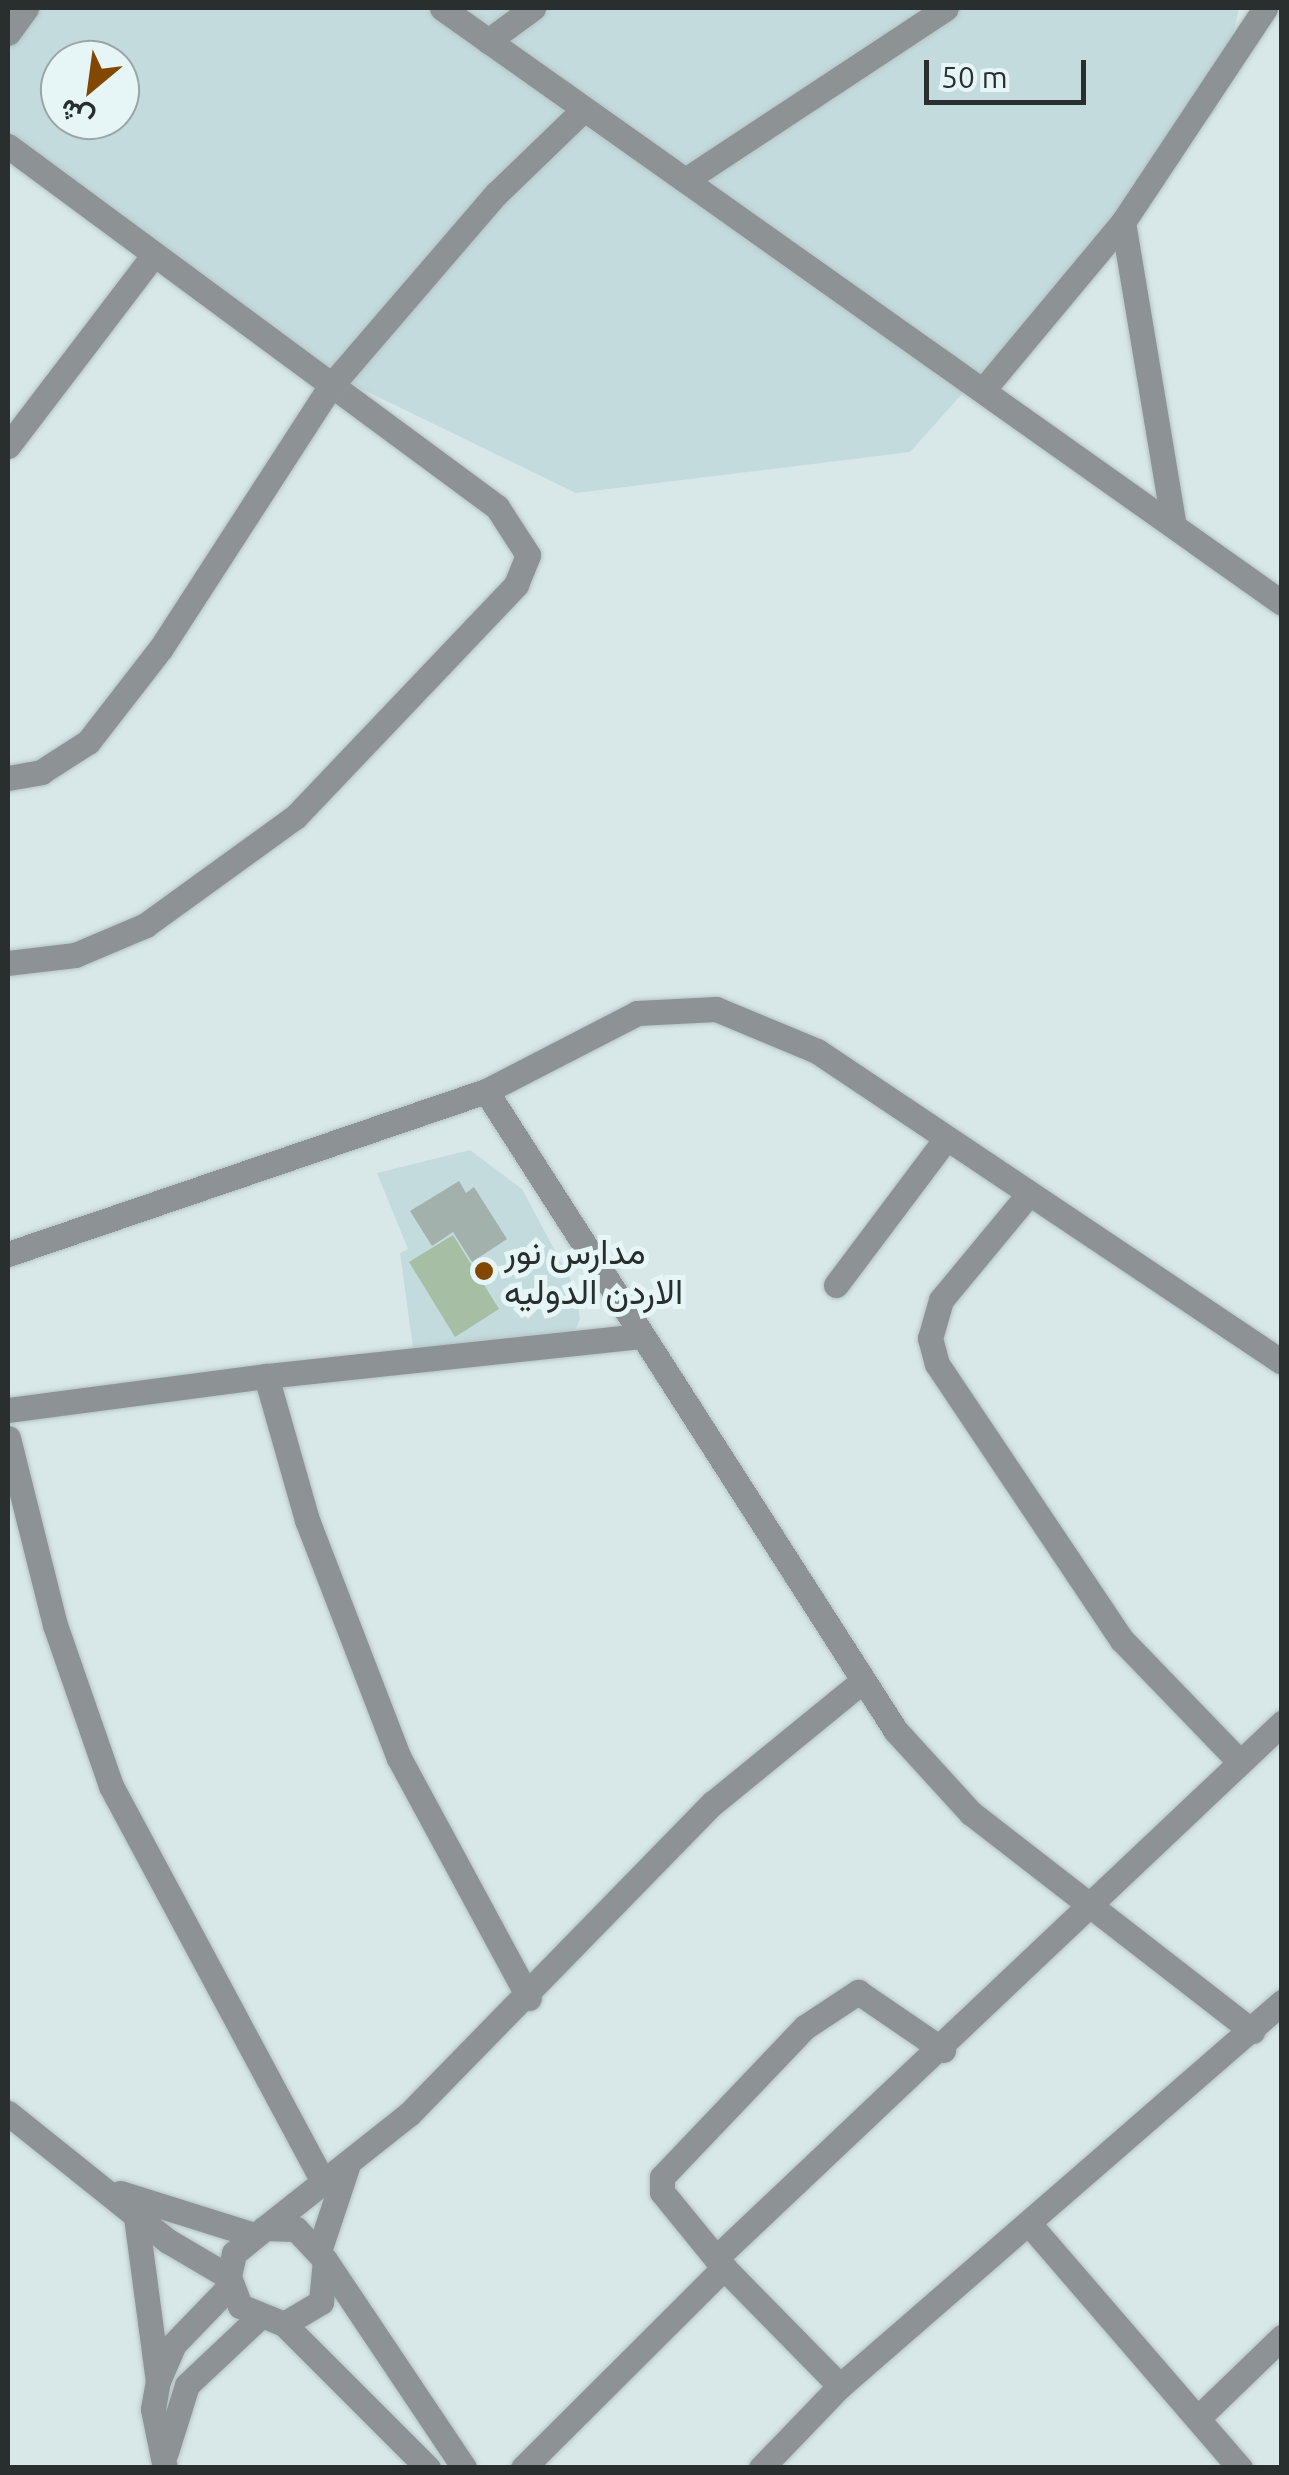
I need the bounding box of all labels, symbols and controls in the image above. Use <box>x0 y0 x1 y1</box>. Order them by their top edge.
north arrow <box>40 40 140 140</box>
scale bar <box>929 40 1092 102</box>
text: 50 m <box>941 60 1008 94</box>
text: ش <box>54 93 98 137</box>
place label: مدارس نور الاردن الدوليه <box>504 1230 683 1312</box>
marker: مدارس نور الاردن الدوليه <box>473 1260 495 1282</box>

